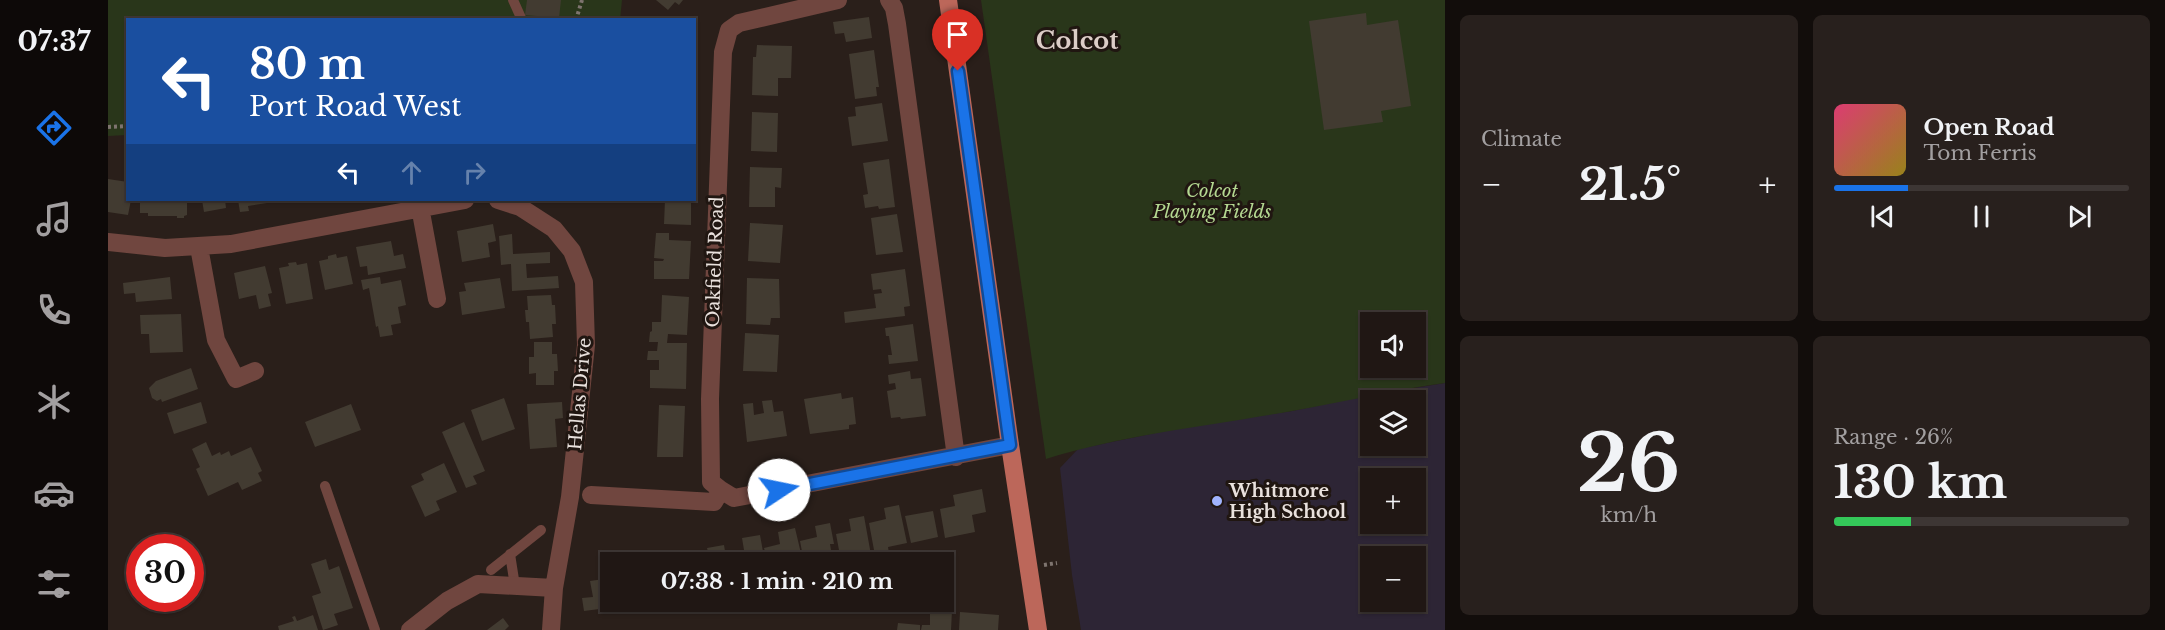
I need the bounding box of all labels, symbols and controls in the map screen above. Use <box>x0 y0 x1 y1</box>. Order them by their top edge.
pin <box>932 9 983 71</box>
icon: arrive <box>941 18 974 51</box>
text: 07:37 <box>17 25 91 58</box>
district label: Colcot <box>1036 26 1119 55</box>
text: 80 m <box>249 38 365 90</box>
icon: left <box>150 42 228 120</box>
text: Port Road West <box>249 90 461 123</box>
icon: directions <box>33 107 75 149</box>
text: Open Road <box>1924 114 2054 141</box>
text: Climate <box>1481 127 1562 151</box>
text: Tom Ferris <box>1924 141 2037 165</box>
icon: left <box>332 156 365 189</box>
icon: ahead <box>395 156 428 189</box>
icon: right <box>458 156 491 189</box>
text: 21.5° <box>1579 156 1681 212</box>
text: − <box>1481 164 1502 205</box>
text: + <box>1758 164 1776 205</box>
park label: Colcot Playing Fields <box>1152 180 1271 223</box>
street label: Oakfield Road <box>702 196 728 328</box>
icon: music <box>33 198 75 240</box>
icon: previous <box>1866 200 1899 233</box>
icon: pause <box>1965 200 1998 233</box>
icon: next <box>2063 200 2096 233</box>
icon: phone <box>33 289 75 331</box>
map controls <box>1360 312 1426 612</box>
button: sound <box>1360 312 1426 378</box>
street label: Hellas Drive <box>564 337 596 451</box>
icon: climate <box>33 381 75 423</box>
button: layers <box>1360 390 1426 456</box>
text: 26 <box>1577 415 1680 512</box>
text: Range · 26% <box>1834 425 1953 449</box>
text: 130 km <box>1834 454 2007 510</box>
position arrow <box>747 458 811 522</box>
button: + <box>1360 468 1426 534</box>
icon: car <box>33 472 75 514</box>
place label: Whitmore High School <box>1228 480 1347 523</box>
marker: Whitmore High School <box>1210 494 1224 508</box>
text: km/h <box>1600 503 1657 527</box>
speed limit sign: 30 <box>126 534 204 612</box>
button: − <box>1360 546 1426 612</box>
icon: filters <box>33 563 75 605</box>
text: 07:38 · 1 min · 210 m <box>661 568 893 595</box>

